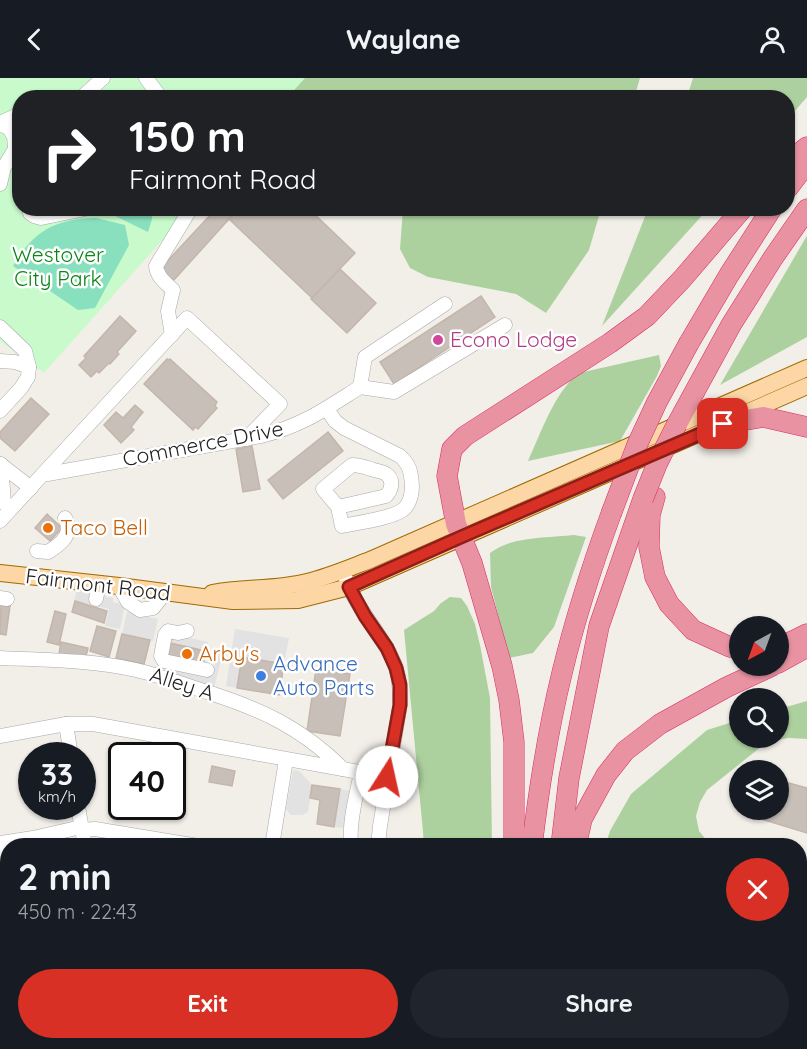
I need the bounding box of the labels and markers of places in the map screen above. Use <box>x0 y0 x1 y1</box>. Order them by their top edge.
place label: Econo Lodge <box>450 326 577 352</box>
marker: Econo Lodge <box>431 333 445 347</box>
pin <box>697 398 748 449</box>
place label: Taco Bell <box>60 514 148 540</box>
marker: Taco Bell <box>41 521 55 535</box>
place label: Arby's <box>199 640 259 666</box>
marker: Arby's <box>180 647 194 661</box>
place label: Advance Auto Parts <box>273 650 374 700</box>
marker: Advance Auto Parts <box>254 669 268 683</box>

